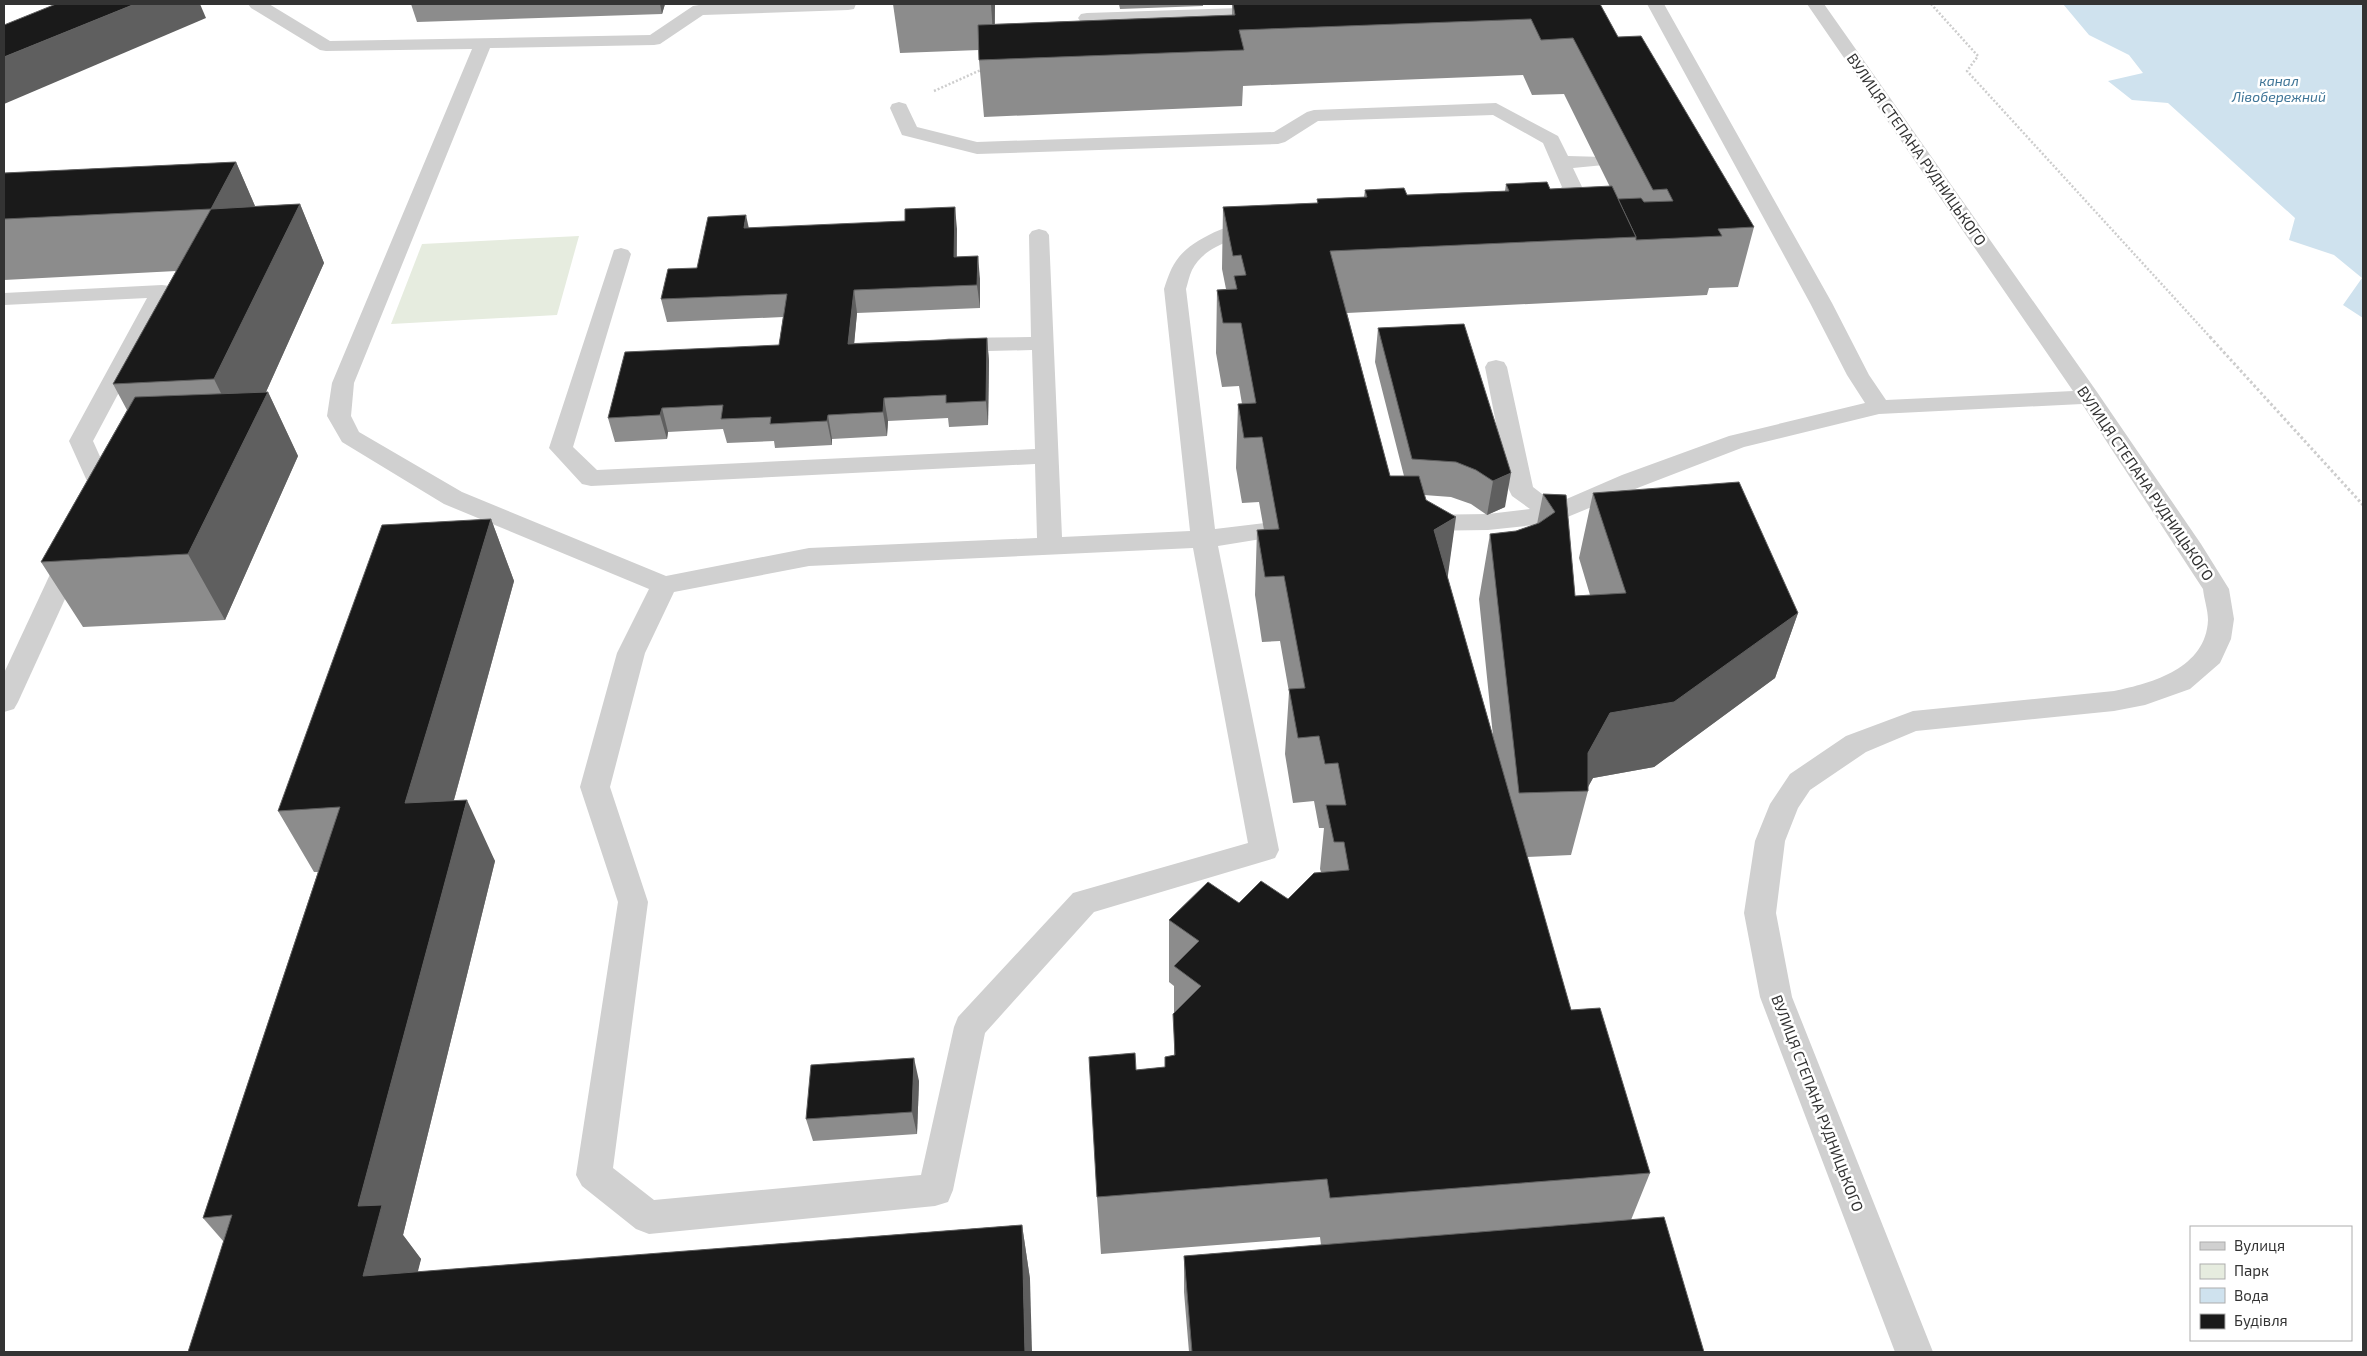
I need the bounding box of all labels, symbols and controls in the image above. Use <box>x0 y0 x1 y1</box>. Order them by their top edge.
street label: ВУЛИЦЯ СТЕПАНА РУДНИЦЬКОГО <box>1843 49 1991 249</box>
water label: канал Лівобережний <box>2231 72 2326 105</box>
street label: ВУЛИЦЯ СТЕПАНА РУДНИЦЬКОГО <box>2074 382 2218 584</box>
street label: ВУЛИЦЯ СТЕПАНА РУДНИЦЬКОГО <box>1768 992 1868 1214</box>
legend <box>2190 1226 2352 1341</box>
text: Вулиця <box>2234 1236 2285 1255</box>
text: Парк <box>2234 1261 2269 1279</box>
text: Вода <box>2234 1286 2269 1304</box>
text: Будівля <box>2234 1311 2288 1330</box>

